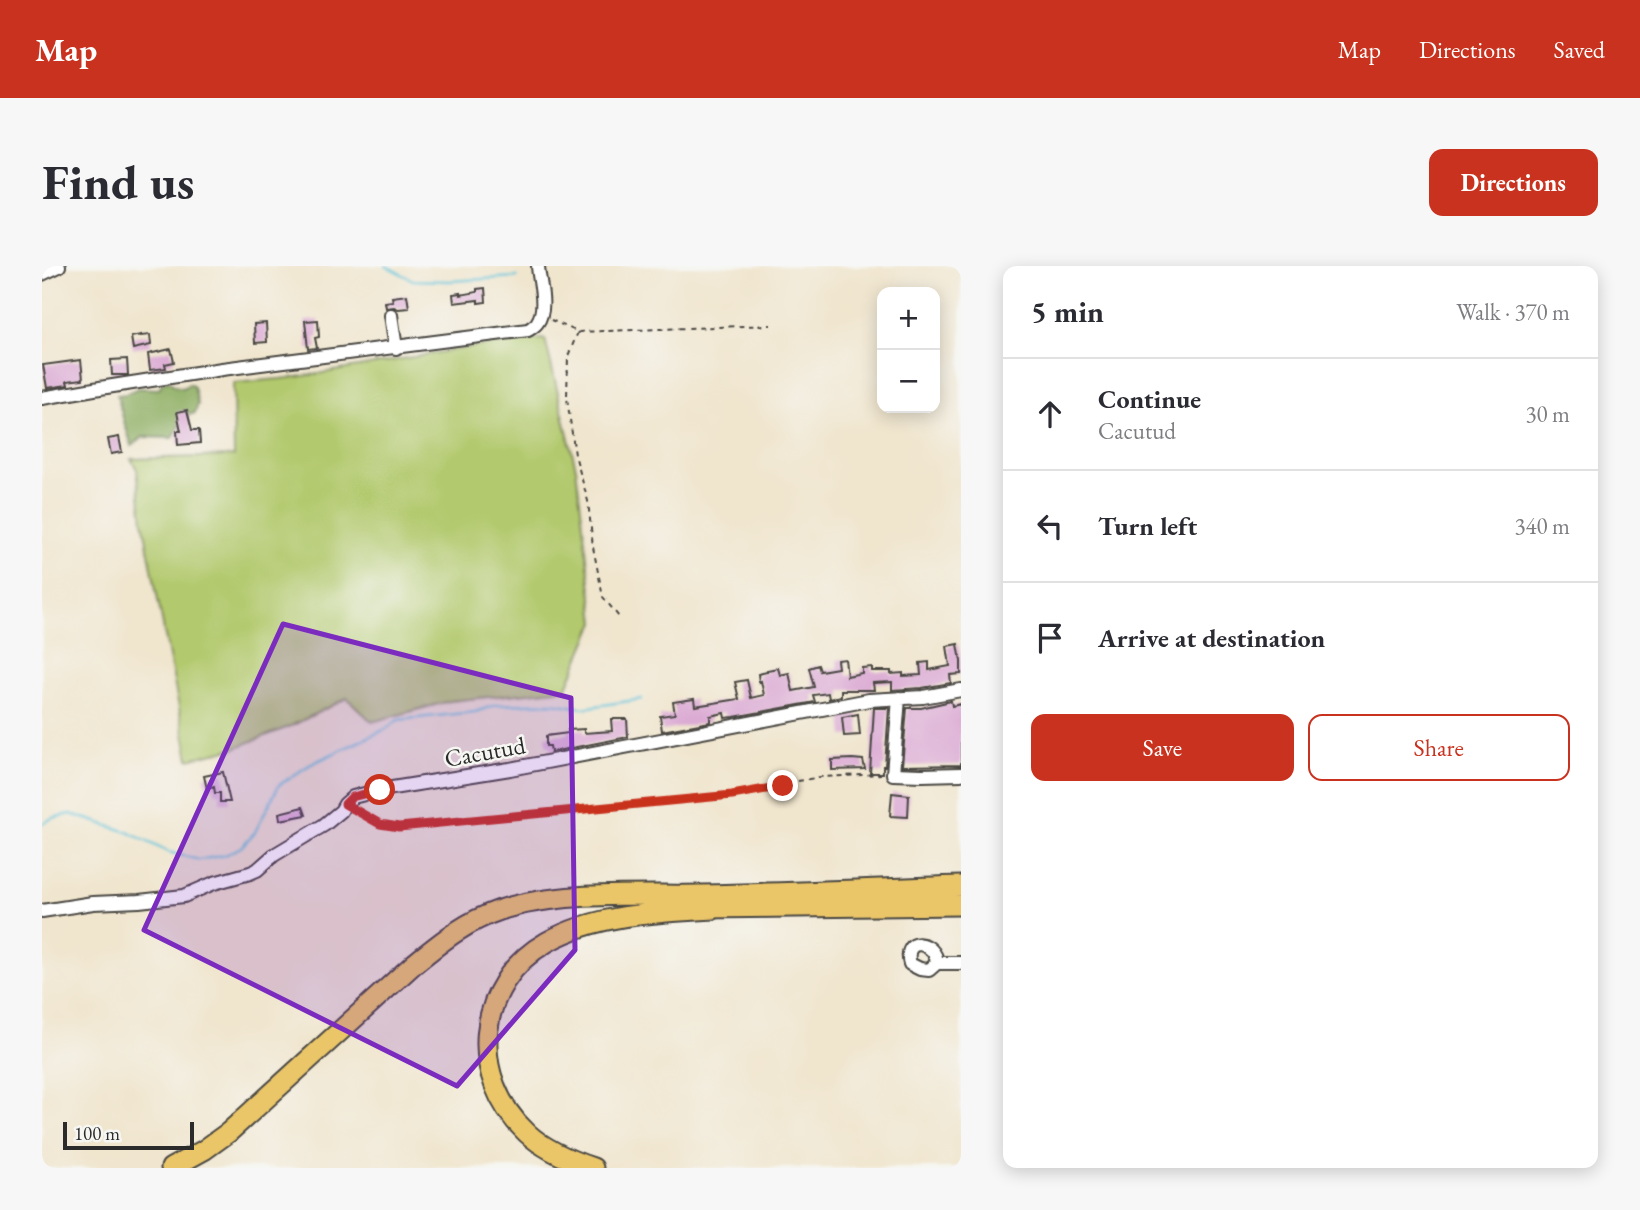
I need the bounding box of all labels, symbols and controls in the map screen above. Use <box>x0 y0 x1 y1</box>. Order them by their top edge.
text: Map <box>35 28 97 71</box>
text: Map <box>1338 34 1381 65</box>
text: Directions <box>1419 34 1516 65</box>
text: Saved <box>1554 34 1605 65</box>
button: Directions <box>1429 149 1598 216</box>
text: Find us <box>42 150 194 214</box>
map controls <box>877 287 940 413</box>
button: + <box>877 287 940 350</box>
text: 5 min <box>1031 292 1104 331</box>
text: Walk · 370 m <box>1456 297 1570 327</box>
button: − <box>877 350 940 413</box>
text: Continue <box>1098 382 1201 416</box>
icon: ahead <box>1031 395 1069 433</box>
text: 30 m <box>1525 399 1570 429</box>
text: Cacutud <box>1098 416 1176 446</box>
icon: left <box>1031 507 1069 545</box>
text: Turn left <box>1098 509 1197 543</box>
text: 340 m <box>1514 511 1570 541</box>
icon: arrive <box>1031 619 1069 657</box>
text: Arrive at destination <box>1098 621 1325 655</box>
button: Save <box>1031 714 1294 781</box>
button: Share <box>1308 714 1570 781</box>
street label: Cacutud <box>442 729 529 774</box>
route end <box>767 770 798 801</box>
route start <box>364 774 395 805</box>
scale bar <box>63 1119 194 1151</box>
text: 100 m <box>74 1121 120 1146</box>

